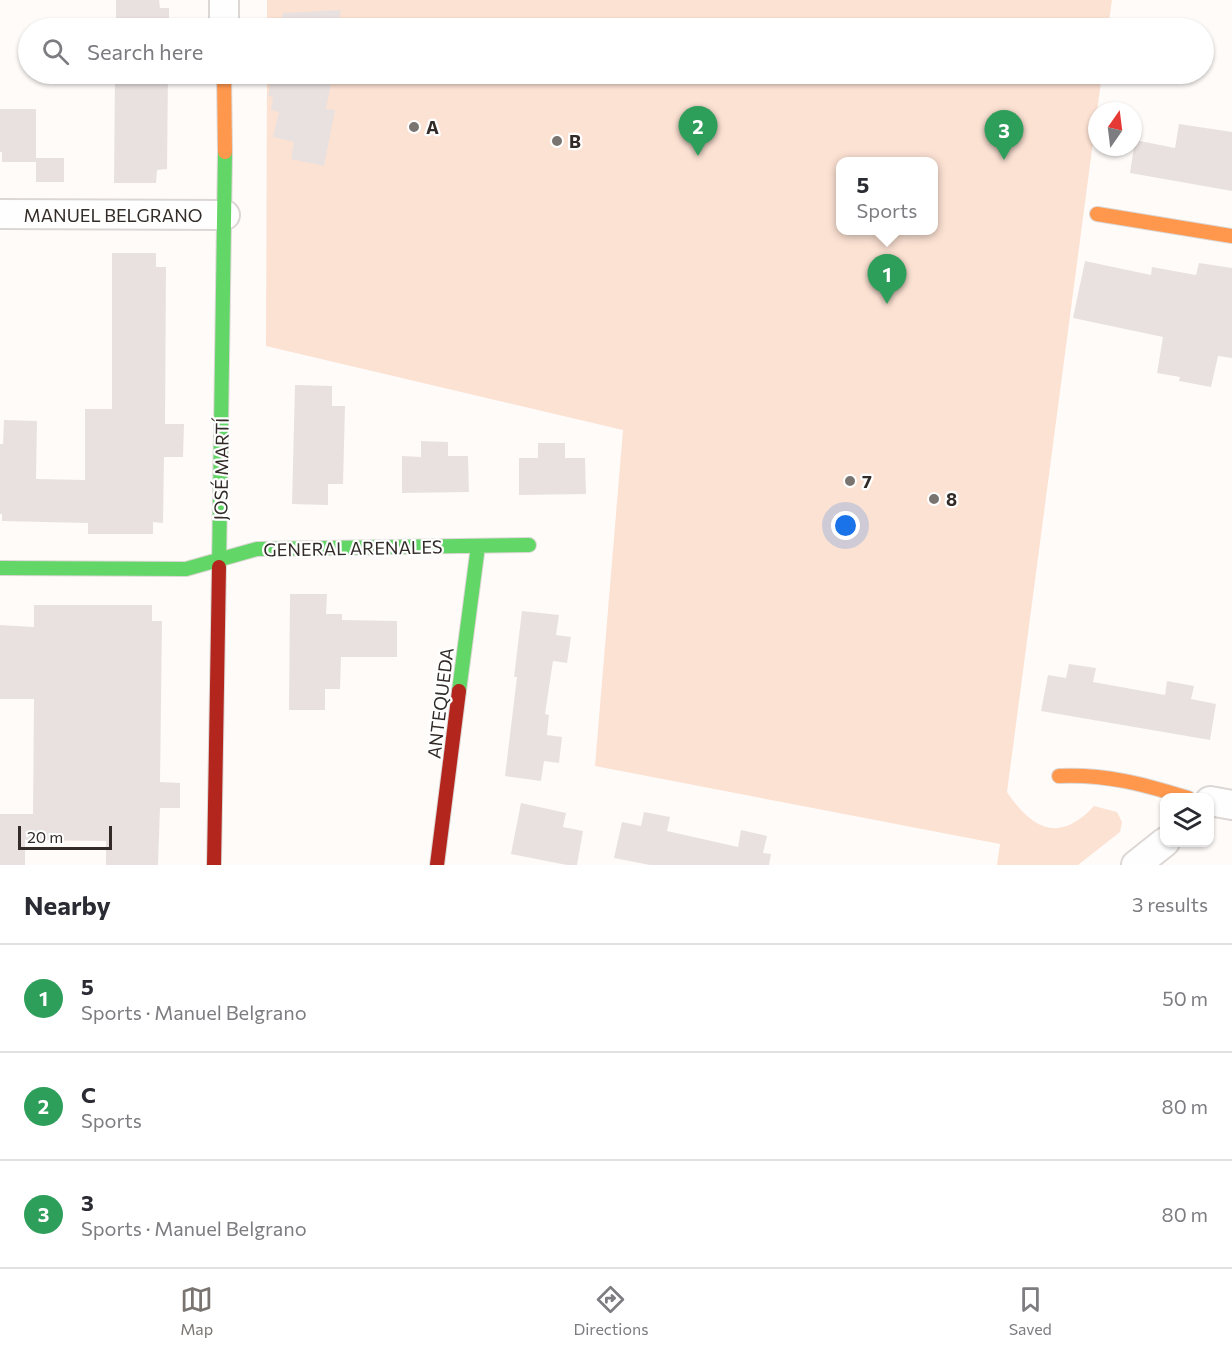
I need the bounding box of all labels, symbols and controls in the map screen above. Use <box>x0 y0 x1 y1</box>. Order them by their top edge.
search box <box>18 18 1214 84</box>
icon: search <box>39 35 72 68</box>
text: Search here <box>87 38 203 65</box>
north arrow <box>1088 102 1142 156</box>
pin: 2 <box>678 106 718 156</box>
pin: 3 <box>984 110 1024 160</box>
place label: A <box>426 116 439 138</box>
marker: A <box>407 120 421 134</box>
place label: B <box>569 130 581 152</box>
marker: B <box>550 134 564 148</box>
popup <box>836 157 938 235</box>
text: 5 <box>857 171 869 198</box>
text: Sports <box>857 198 917 222</box>
street label: MANUEL BELGRANO <box>23 204 203 226</box>
pin: 1 <box>868 254 906 304</box>
street label: JOSÉ MARTÍ <box>209 417 233 520</box>
place label: 7 <box>862 470 872 492</box>
marker: 7 <box>843 474 857 488</box>
place label: 8 <box>946 488 957 510</box>
marker: 8 <box>927 492 941 506</box>
your location <box>831 511 860 540</box>
street label: GENERAL ARENALES <box>263 535 443 561</box>
street label: ANTEQUEDA <box>422 646 458 760</box>
map controls <box>1160 793 1214 847</box>
button: layers <box>1160 793 1214 847</box>
scale bar <box>18 823 112 850</box>
text: 20 m <box>27 827 63 846</box>
text: Nearby <box>24 889 111 920</box>
text: 3 results <box>1132 892 1208 916</box>
text: 5 <box>81 973 94 1000</box>
text: 1 <box>39 986 48 1010</box>
text: 50 m <box>1162 986 1208 1010</box>
text: Sports · Manuel Belgrano <box>81 1000 307 1024</box>
text: C <box>81 1081 96 1108</box>
text: 2 <box>38 1094 49 1118</box>
text: 80 m <box>1162 1094 1208 1118</box>
text: Sports <box>81 1108 142 1132</box>
text: 3 <box>81 1189 94 1216</box>
text: 3 <box>38 1202 49 1226</box>
text: 80 m <box>1162 1202 1208 1226</box>
text: Sports · Manuel Belgrano <box>81 1216 307 1240</box>
tab: Map <box>180 1283 213 1338</box>
tab: Directions <box>573 1283 648 1338</box>
tab: Saved <box>1009 1283 1052 1338</box>

